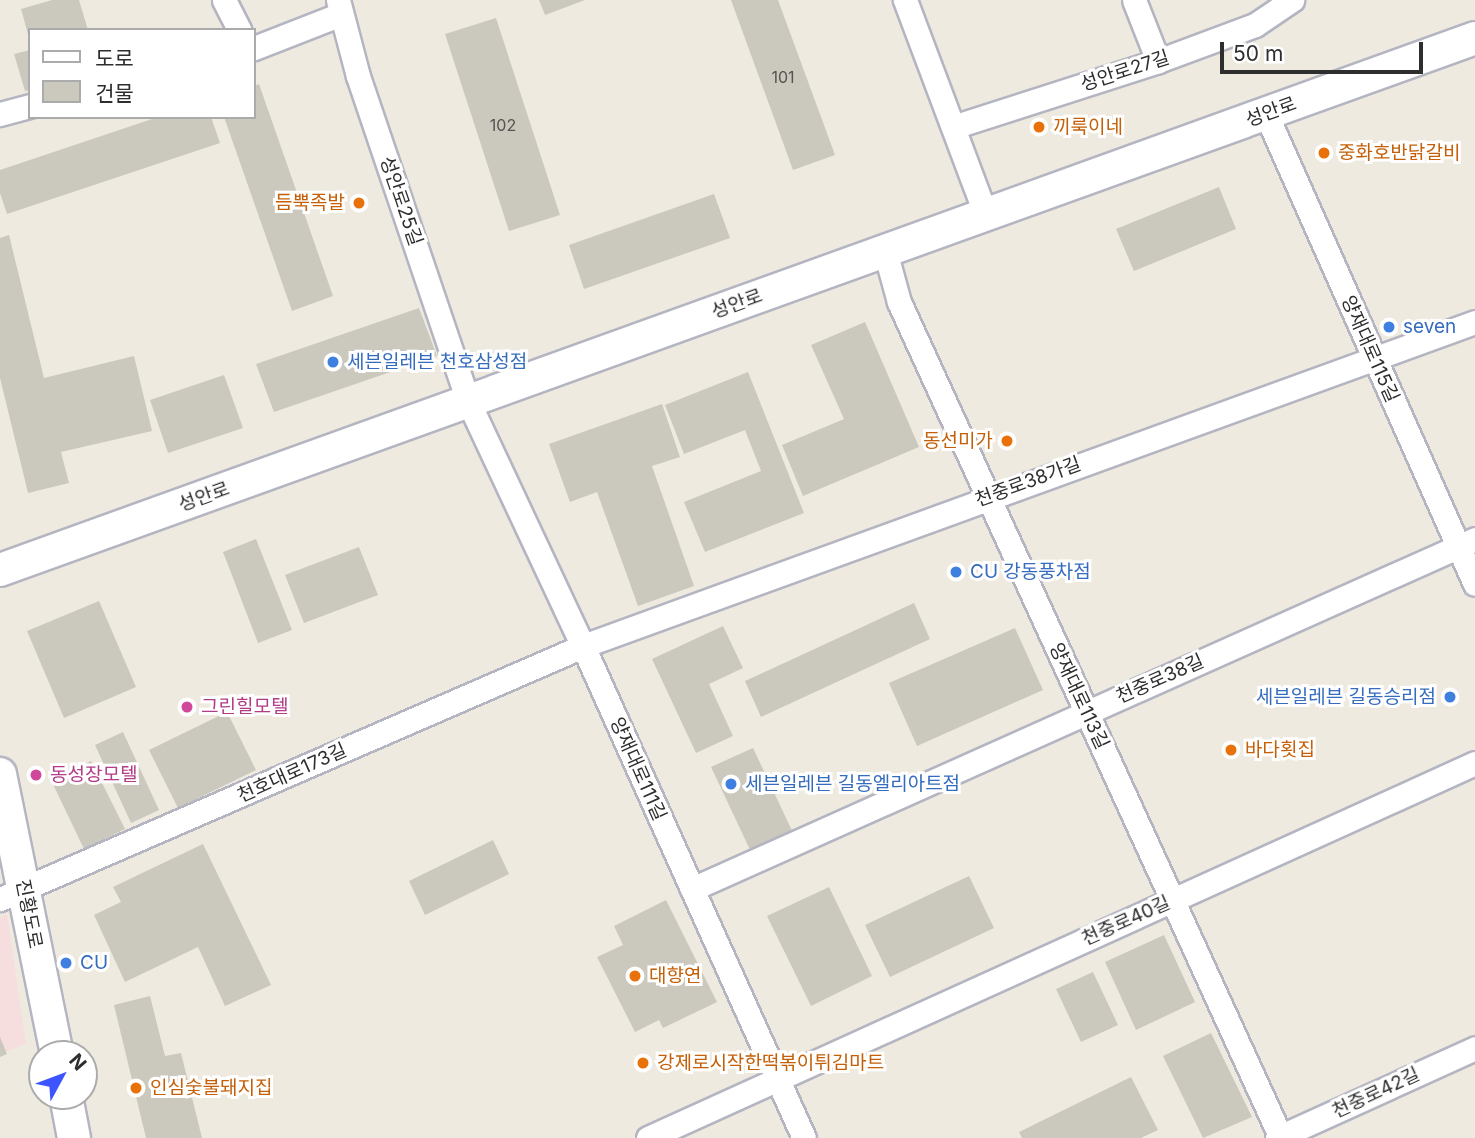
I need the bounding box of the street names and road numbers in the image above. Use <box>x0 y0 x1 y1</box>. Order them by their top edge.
street label: 성안로27길 <box>1078 46 1172 96</box>
street label: 성안로 <box>1242 92 1300 132</box>
street label: 성안로25길 <box>375 153 427 249</box>
street label: 성안로 <box>708 284 766 324</box>
street label: 양재대로115길 <box>1336 292 1404 406</box>
street label: 천중로38가길 <box>972 452 1084 512</box>
street label: 성안로 <box>175 477 233 517</box>
street label: 양재대로113길 <box>1044 639 1114 753</box>
street label: 천중로38길 <box>1113 650 1207 708</box>
street label: 양재대로111길 <box>605 714 671 824</box>
street label: 천호대로173길 <box>234 739 350 807</box>
street label: 진황도로 <box>11 878 47 950</box>
street label: 천중로40길 <box>1078 891 1174 951</box>
street label: 천중로42길 <box>1329 1063 1423 1123</box>

